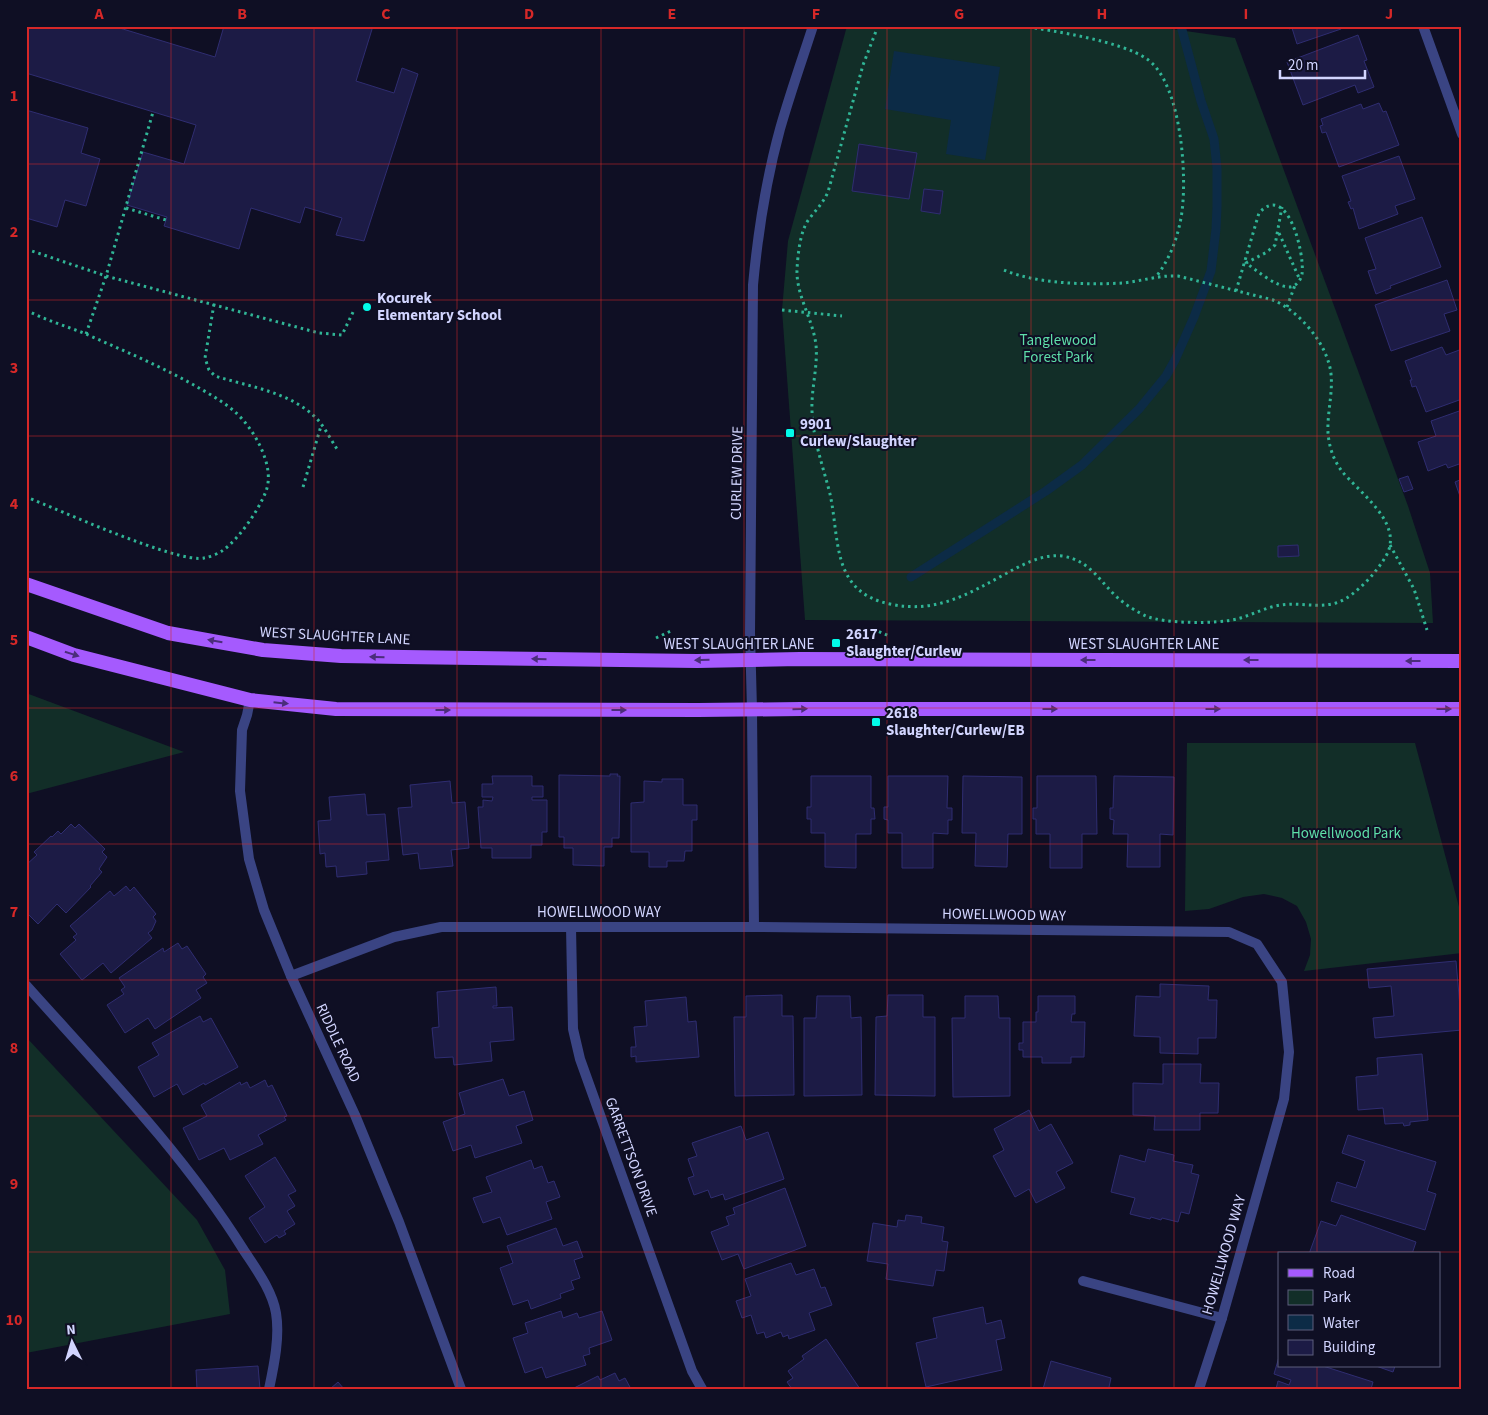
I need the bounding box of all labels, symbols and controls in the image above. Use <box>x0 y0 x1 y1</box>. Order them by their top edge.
text: A <box>93 3 104 25</box>
text: B <box>237 3 247 25</box>
text: C <box>381 3 391 25</box>
text: D <box>524 3 534 25</box>
text: E <box>668 3 676 25</box>
text: F <box>812 3 820 25</box>
text: G <box>954 3 964 25</box>
text: H <box>1097 3 1107 25</box>
text: I <box>1244 3 1248 25</box>
text: J <box>1385 3 1393 25</box>
scale bar <box>1280 48 1366 80</box>
text: 20 m <box>1288 55 1318 76</box>
text: 1 <box>10 85 18 107</box>
text: 2 <box>10 221 18 243</box>
place label: Kocurek Elementary School <box>377 288 502 326</box>
marker: Kocurek Elementary School <box>361 301 373 313</box>
park label: Tanglewood Forest Park <box>1020 330 1096 368</box>
text: 3 <box>10 357 18 379</box>
place label: 9901 Curlew/Slaughter <box>800 414 917 452</box>
street label: CURLEW DRIVE <box>726 426 748 520</box>
marker: 9901 Curlew/Slaughter <box>784 427 796 439</box>
text: 4 <box>10 493 19 515</box>
street label: WEST SLAUGHTER LANE <box>259 622 411 650</box>
place label: 2617 Slaughter/Curlew <box>846 624 962 662</box>
text: 5 <box>10 629 18 651</box>
street label: WEST SLAUGHTER LANE <box>664 634 815 655</box>
street label: WEST SLAUGHTER LANE <box>1069 634 1220 655</box>
one-way arrow <box>208 637 223 645</box>
marker: 2617 Slaughter/Curlew <box>830 637 842 649</box>
one-way arrow <box>65 650 80 658</box>
one-way arrow <box>368 652 384 660</box>
one-way arrow <box>531 655 547 663</box>
one-way arrow <box>693 656 709 664</box>
one-way arrow <box>1080 656 1096 664</box>
one-way arrow <box>1242 656 1258 664</box>
one-way arrow <box>1405 657 1421 665</box>
one-way arrow <box>273 699 289 707</box>
place label: 2618 Slaughter/Curlew/EB <box>886 703 1024 741</box>
one-way arrow <box>793 705 809 713</box>
one-way arrow <box>1043 705 1059 713</box>
one-way arrow <box>1205 705 1221 713</box>
one-way arrow <box>1436 705 1452 713</box>
one-way arrow <box>435 706 451 714</box>
one-way arrow <box>611 706 627 714</box>
marker: 2618 Slaughter/Curlew/EB <box>870 716 882 728</box>
text: 6 <box>10 765 18 787</box>
park label: Howellwood Park <box>1291 823 1402 844</box>
text: 7 <box>10 901 18 923</box>
street label: HOWELLWOOD WAY <box>537 902 662 923</box>
street label: HOWELLWOOD WAY <box>942 903 1067 927</box>
street label: RIDDLE ROAD <box>311 1000 365 1086</box>
text: 8 <box>10 1037 18 1059</box>
street label: GARRETTSON DRIVE <box>600 1094 662 1220</box>
text: 9 <box>10 1173 18 1195</box>
street label: HOWELLWOOD WAY <box>1197 1192 1251 1317</box>
legend <box>1278 1252 1440 1368</box>
text: Road <box>1323 1263 1355 1284</box>
text: Park <box>1323 1287 1352 1308</box>
text: 10 <box>6 1309 22 1331</box>
text: Water <box>1323 1313 1360 1334</box>
north arrow <box>48 1318 98 1368</box>
text: N <box>65 1320 76 1340</box>
text: Building <box>1323 1337 1376 1358</box>

